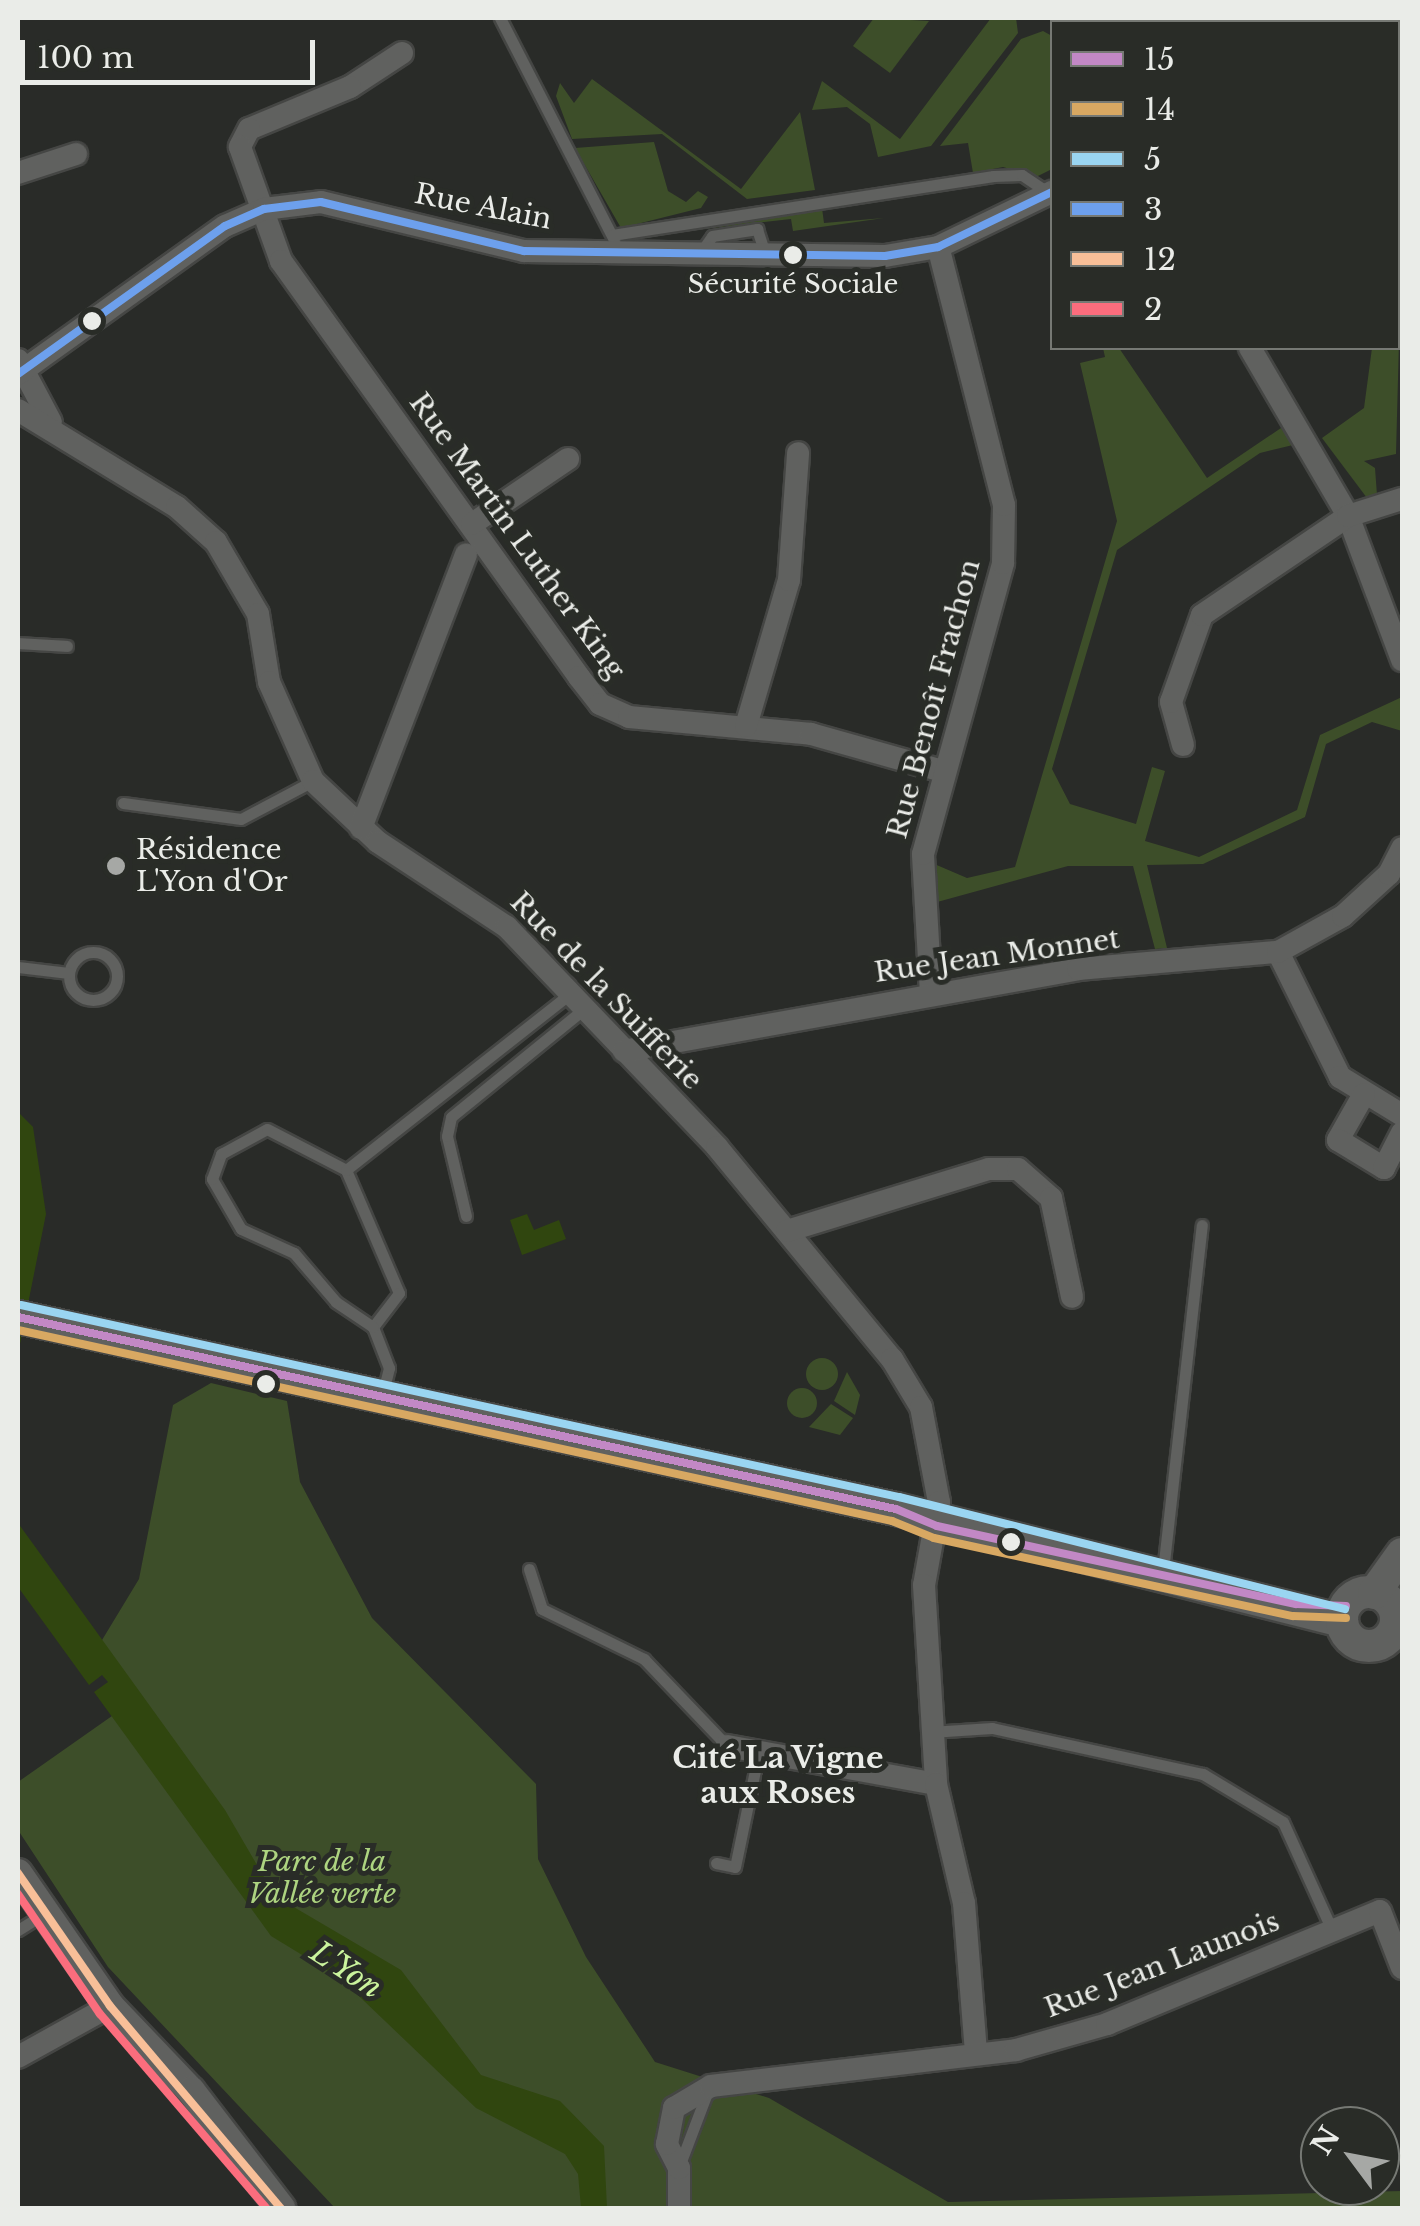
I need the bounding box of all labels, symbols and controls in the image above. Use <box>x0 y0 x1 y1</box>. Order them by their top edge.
scale bar <box>25 20 320 82</box>
legend <box>1050 20 1400 350</box>
text: 100 m <box>37 39 134 76</box>
text: 15 <box>1144 41 1174 78</box>
text: 14 <box>1144 91 1175 128</box>
text: 5 <box>1144 141 1161 178</box>
street label: Rue Alain <box>411 177 555 237</box>
text: 3 <box>1144 191 1162 228</box>
text: 12 <box>1144 241 1176 278</box>
marker: Sécurité Sociale <box>783 245 803 265</box>
place label: Sécurité Sociale <box>688 269 898 301</box>
text: 2 <box>1144 291 1162 328</box>
unlabelled marker <box>82 311 102 331</box>
street label: Rue Martin Luther King <box>402 386 632 686</box>
street label: Rue Benoît Frachon <box>881 556 987 842</box>
place label: Résidence L'Yon d'Or <box>136 833 288 899</box>
marker: Résidence L'Yon d'Or <box>105 855 127 877</box>
street label: Rue de la Suifferie <box>503 885 709 1097</box>
street label: Rue Jean Monnet <box>872 922 1122 990</box>
unlabelled marker <box>256 1374 276 1394</box>
unlabelled marker <box>1001 1532 1021 1552</box>
district label: Cité La Vigne aux Roses <box>672 1740 884 1810</box>
park label: Parc de la Vallée verte <box>248 1845 396 1911</box>
street label: Rue Jean Launois <box>1040 1905 1284 2025</box>
water label: L'Yon <box>304 1934 388 2006</box>
north arrow <box>1300 2106 1400 2206</box>
text: N <box>1304 2120 1348 2161</box>

